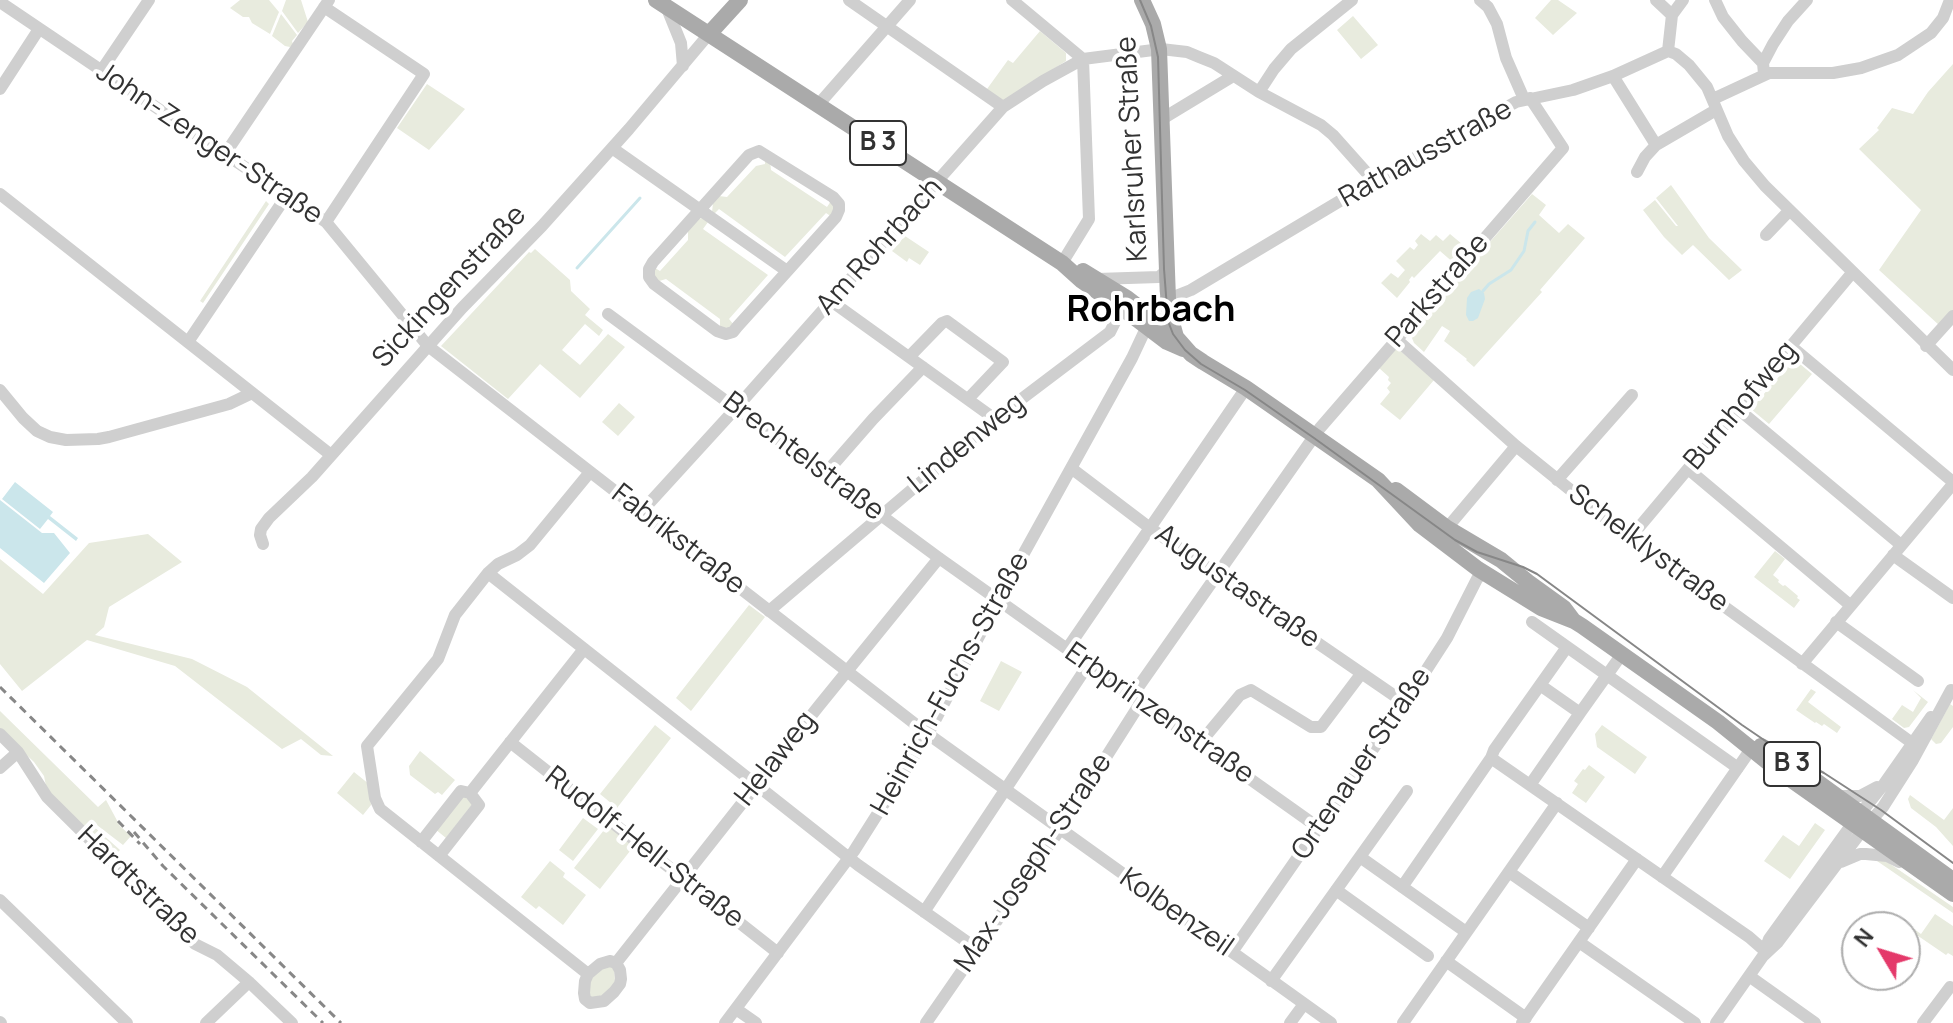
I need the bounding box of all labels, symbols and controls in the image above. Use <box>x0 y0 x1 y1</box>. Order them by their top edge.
street label: Karlsruher Straße <box>1110 35 1156 263</box>
street label: John-Zenger-Straße <box>89 56 329 232</box>
street label: Rathausstraße <box>1334 93 1518 215</box>
road number: B 3 <box>850 121 906 165</box>
street label: Am Rohrbach <box>810 172 950 322</box>
street label: Sickingenstraße <box>366 199 534 375</box>
street label: Parkstraße <box>1380 227 1496 355</box>
district label: Rohrbach <box>1066 289 1236 333</box>
street label: Burnhofweg <box>1678 335 1804 477</box>
street label: Brechtelstraße <box>716 385 890 529</box>
street label: Lindenweg <box>902 387 1032 501</box>
street label: Fabrikstraße <box>605 477 751 603</box>
street label: Schelklystraße <box>1561 478 1735 620</box>
street label: Augustastraße <box>1148 518 1326 656</box>
street label: Heinrich-Fuchs-Straße <box>865 547 1037 821</box>
street label: Erbprinzenstraße <box>1058 636 1260 792</box>
street label: Ortenauer Straße <box>1285 662 1439 866</box>
street label: Helaweg <box>729 705 823 813</box>
road number: B 3 <box>1764 742 1820 786</box>
street label: Max-Joseph-Straße <box>948 747 1120 979</box>
street label: Rudolf-Hell-Straße <box>538 760 750 936</box>
street label: Hardtstraße <box>70 820 206 952</box>
street label: Kolbenzeil <box>1113 862 1239 964</box>
north arrow <box>1841 911 1921 991</box>
text: N <box>1847 922 1880 953</box>

